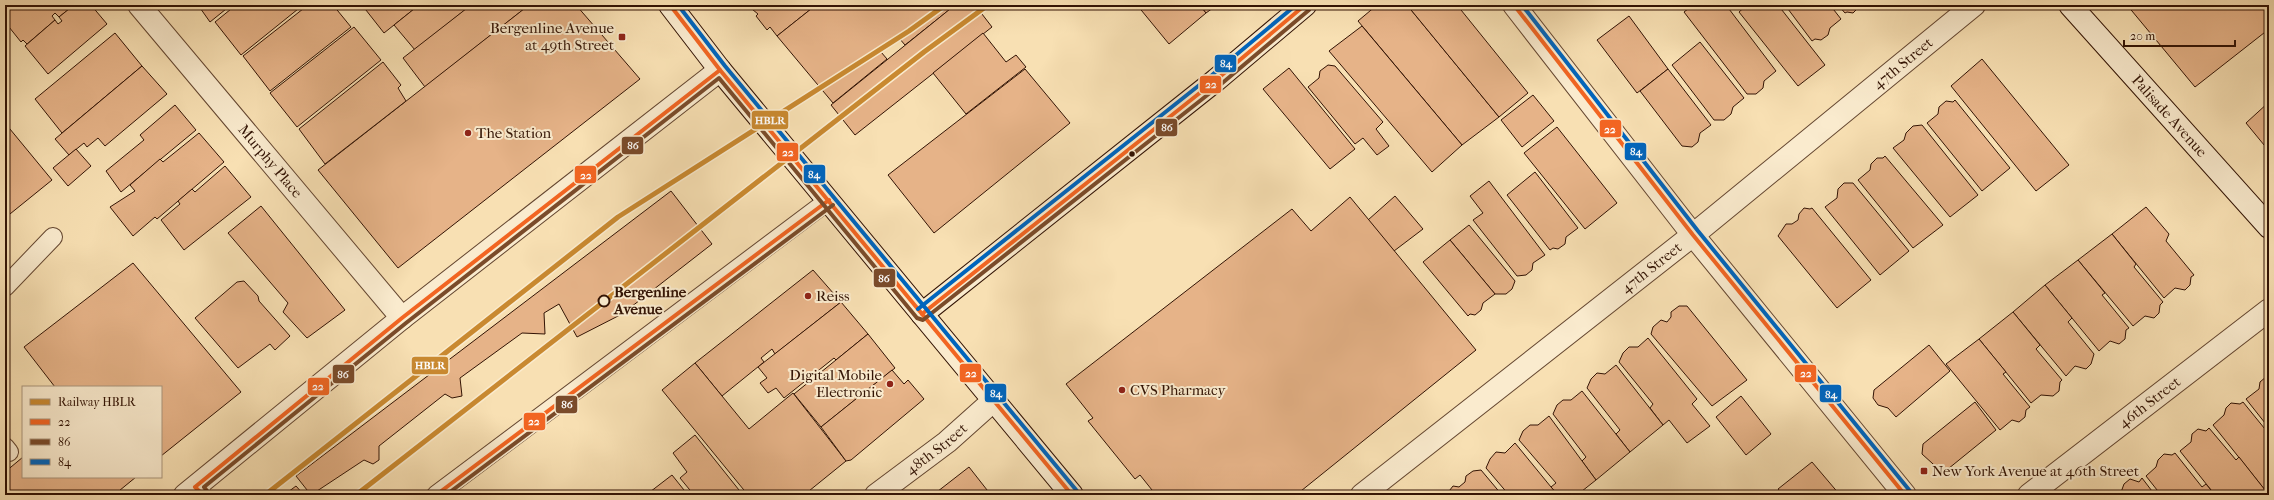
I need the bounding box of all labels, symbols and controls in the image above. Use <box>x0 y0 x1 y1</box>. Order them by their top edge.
place label: Bergenline Avenue at 49th Street <box>490 19 615 54</box>
scale bar <box>2124 22 2235 48</box>
text: 20 m <box>2130 29 2155 43</box>
marker: Bergenline Avenue at 49th Street <box>617 32 627 42</box>
street label: 47th Street <box>1869 33 1937 93</box>
line badge: 84 <box>1214 54 1237 73</box>
text: 84 <box>1220 57 1232 70</box>
street label: Palisade Avenue <box>2128 71 2211 161</box>
line badge: 22 <box>1199 75 1222 94</box>
text: 22 <box>1205 78 1217 91</box>
line badge: HBLR <box>751 110 789 130</box>
text: HBLR <box>755 114 786 127</box>
line badge: 86 <box>1155 118 1178 137</box>
line badge: 22 <box>1599 119 1622 138</box>
street label: Murphy Place <box>234 121 307 202</box>
text: 86 <box>1161 121 1174 134</box>
text: 22 <box>1604 123 1616 136</box>
place label: The Station <box>476 124 552 142</box>
marker: The Station <box>463 128 473 138</box>
line badge: 86 <box>621 136 644 155</box>
text: 86 <box>627 139 640 152</box>
line badge: 22 <box>776 142 799 162</box>
line badge: 84 <box>1624 142 1647 161</box>
text: 84 <box>1630 145 1642 158</box>
text: 22 <box>782 146 794 159</box>
unlabelled marker <box>1127 149 1137 159</box>
line badge: 84 <box>803 164 826 184</box>
line badge: 22 <box>574 165 597 184</box>
text: 84 <box>808 168 820 181</box>
text: 22 <box>580 169 592 182</box>
street label: 47th Street <box>1617 238 1686 297</box>
line badge: 86 <box>873 268 896 288</box>
text: 86 <box>878 272 891 285</box>
place label: Bergenline Avenue <box>613 283 687 318</box>
place label: Reiss <box>816 287 850 305</box>
marker: Reiss <box>803 291 813 301</box>
marker: Bergenline Avenue <box>597 294 611 308</box>
line badge: HBLR <box>411 356 449 375</box>
text: HBLR <box>415 359 446 372</box>
line badge: 22 <box>959 363 982 383</box>
line badge: 86 <box>332 364 355 384</box>
line badge: 22 <box>1794 364 1817 383</box>
place label: Digital Mobile Electronic <box>789 366 883 401</box>
text: 22 <box>965 367 977 380</box>
text: 22 <box>1800 367 1812 380</box>
text: 86 <box>337 368 350 381</box>
street label: 46th Street <box>2115 372 2185 432</box>
line badge: 22 <box>307 377 330 396</box>
marker: Digital Mobile Electronic <box>885 379 895 389</box>
text: 22 <box>312 380 324 393</box>
place label: CVS Pharmacy <box>1130 381 1227 399</box>
line badge: 84 <box>984 383 1007 403</box>
line badge: 84 <box>1819 384 1842 403</box>
marker: CVS Pharmacy <box>1117 385 1127 395</box>
legend <box>22 386 162 478</box>
text: 84 <box>990 387 1002 400</box>
text: 84 <box>1825 388 1837 401</box>
text: Railway HBLR <box>58 395 137 409</box>
line badge: 86 <box>555 395 578 414</box>
text: 86 <box>561 398 574 411</box>
line badge: 22 <box>523 412 546 431</box>
text: 22 <box>58 415 70 429</box>
text: 22 <box>528 415 540 428</box>
street label: 48th Street <box>902 419 971 479</box>
text: 86 <box>58 435 71 449</box>
text: 84 <box>58 455 72 469</box>
place label: New York Avenue at 46th Street <box>1932 462 2140 480</box>
marker: New York Avenue at 46th Street <box>1919 466 1929 476</box>

